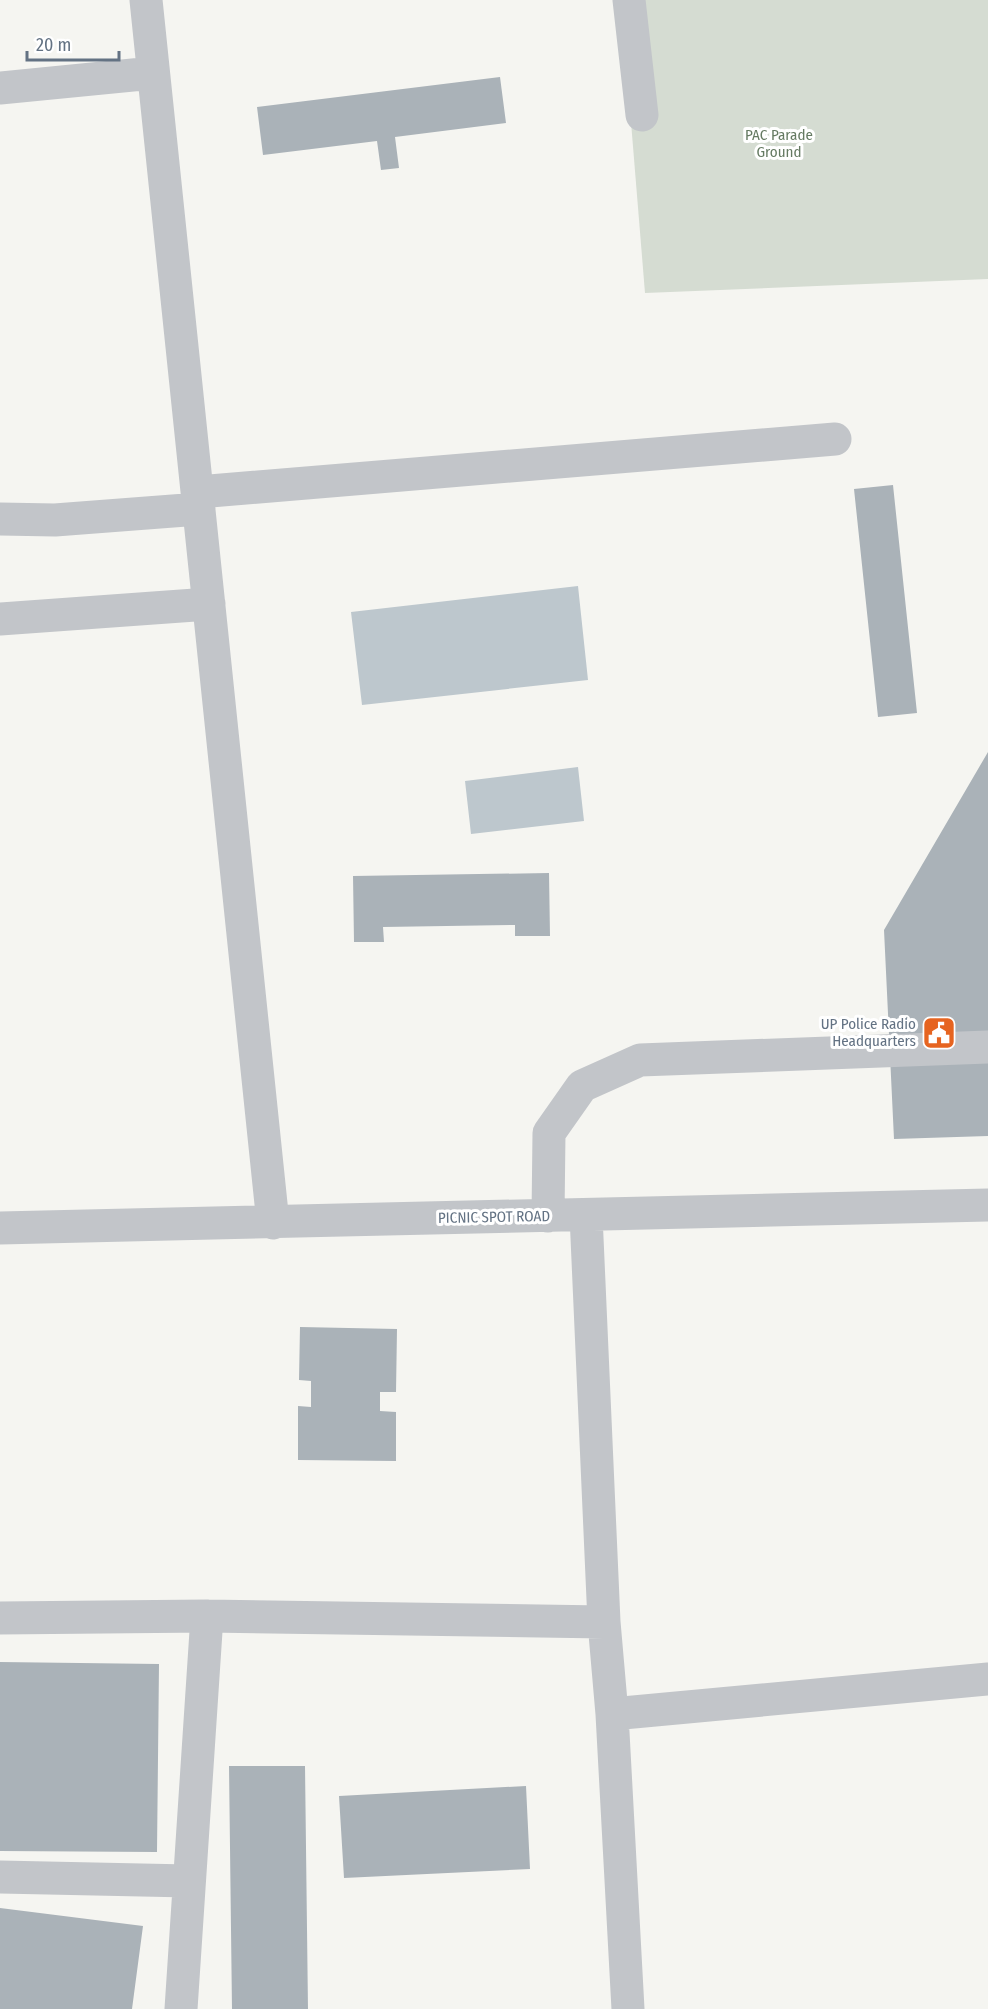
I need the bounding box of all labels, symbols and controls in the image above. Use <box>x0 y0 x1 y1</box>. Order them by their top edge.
scale bar <box>27 24 118 62</box>
text: 20 m <box>36 34 71 56</box>
park label: PAC Parade Ground <box>745 126 813 161</box>
place label: UP Police Radio Headquarters <box>821 1015 916 1050</box>
public building icon: UP Police Radio Headquarters <box>921 1015 957 1051</box>
street label: PICNIC SPOT ROAD <box>438 1207 550 1227</box>

